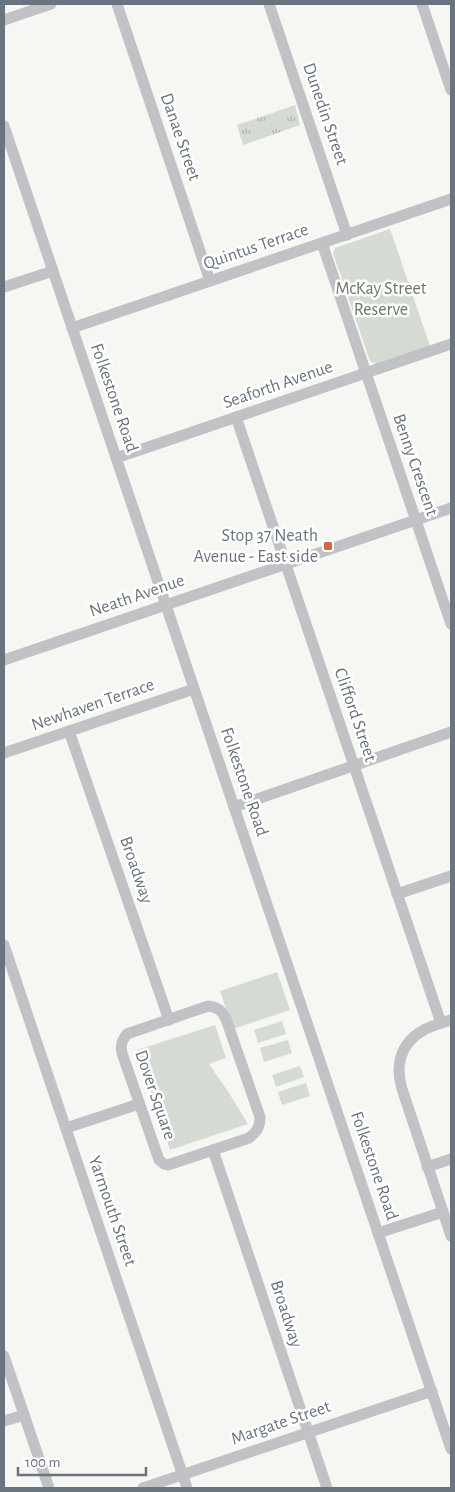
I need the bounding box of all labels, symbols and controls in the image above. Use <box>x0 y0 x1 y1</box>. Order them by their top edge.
street label: Dunedin Street <box>299 61 351 168</box>
street label: Danae Street <box>157 91 203 183</box>
street label: Quintus Terrace <box>201 221 311 273</box>
park label: McKay Street Reserve <box>336 280 427 319</box>
street label: Folkestone Road <box>87 341 141 455</box>
street label: Seaforth Avenue <box>221 358 335 412</box>
street label: Benny Crescent <box>389 412 441 519</box>
place label: Stop 37 Neath Avenue - East side <box>193 527 318 566</box>
marker: Stop 37 Neath Avenue - East side <box>322 540 334 552</box>
street label: Neath Avenue <box>87 571 187 621</box>
street label: Clifford Street <box>331 666 380 764</box>
street label: Newhaven Terrace <box>29 676 157 734</box>
street label: Folkestone Road <box>217 725 271 839</box>
street label: Broadway <box>116 834 156 906</box>
street label: Dover Square <box>131 1048 179 1142</box>
street label: Folkestone Road <box>347 1109 401 1223</box>
street label: Yarmouth Street <box>85 1154 139 1269</box>
street label: Broadway <box>267 1278 305 1350</box>
street label: Margate Street <box>229 1397 333 1448</box>
scale bar <box>18 1444 145 1476</box>
text: 100 m <box>25 1455 60 1470</box>

